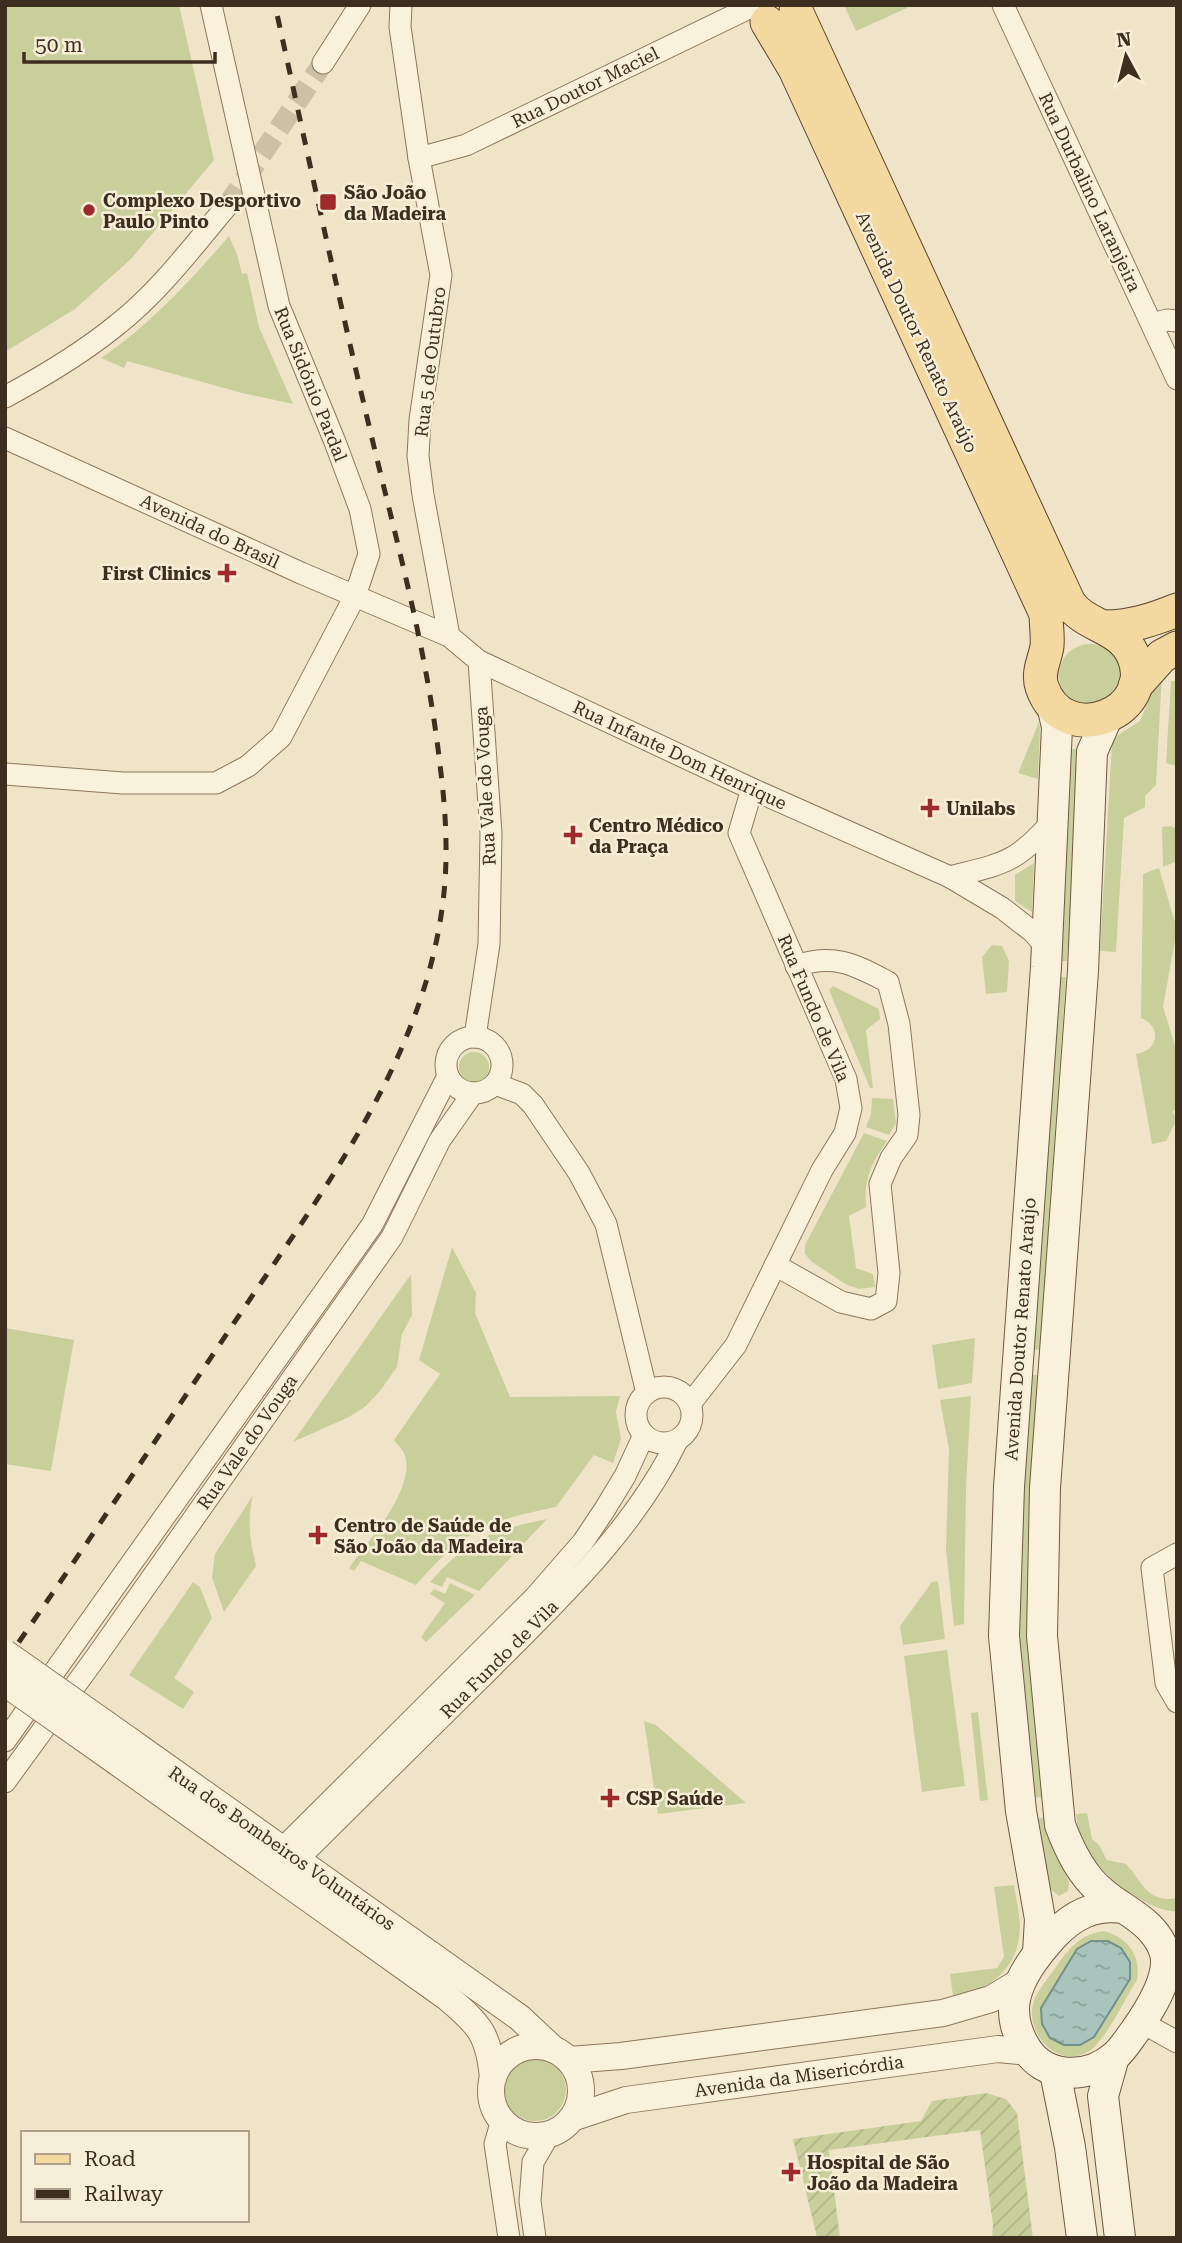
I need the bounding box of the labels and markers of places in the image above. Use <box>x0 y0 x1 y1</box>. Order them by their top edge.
place label: São João da Madeira <box>344 182 447 224</box>
place label: Complexo Desportivo Paulo Pinto <box>103 190 302 232</box>
marker: São João da Madeira <box>318 192 338 212</box>
marker: Complexo Desportivo Paulo Pinto <box>81 202 97 218</box>
place label: First Clinics <box>102 563 211 584</box>
marker: First Clinics <box>217 563 237 583</box>
marker: Unilabs <box>920 798 940 818</box>
place label: Unilabs <box>946 798 1015 819</box>
place label: Centro Médico da Praça <box>589 815 724 857</box>
marker: Centro Médico da Praça <box>563 825 583 845</box>
place label: Centro de Saúde de São João da Madeira <box>334 1515 523 1557</box>
marker: Centro de Saúde de São João da Madeira <box>308 1525 328 1545</box>
marker: CSP Saúde <box>600 1788 620 1808</box>
place label: CSP Saúde <box>626 1788 724 1809</box>
place label: Hospital de São João da Madeira <box>807 2152 958 2194</box>
marker: Hospital de São João da Madeira <box>781 2162 801 2182</box>

